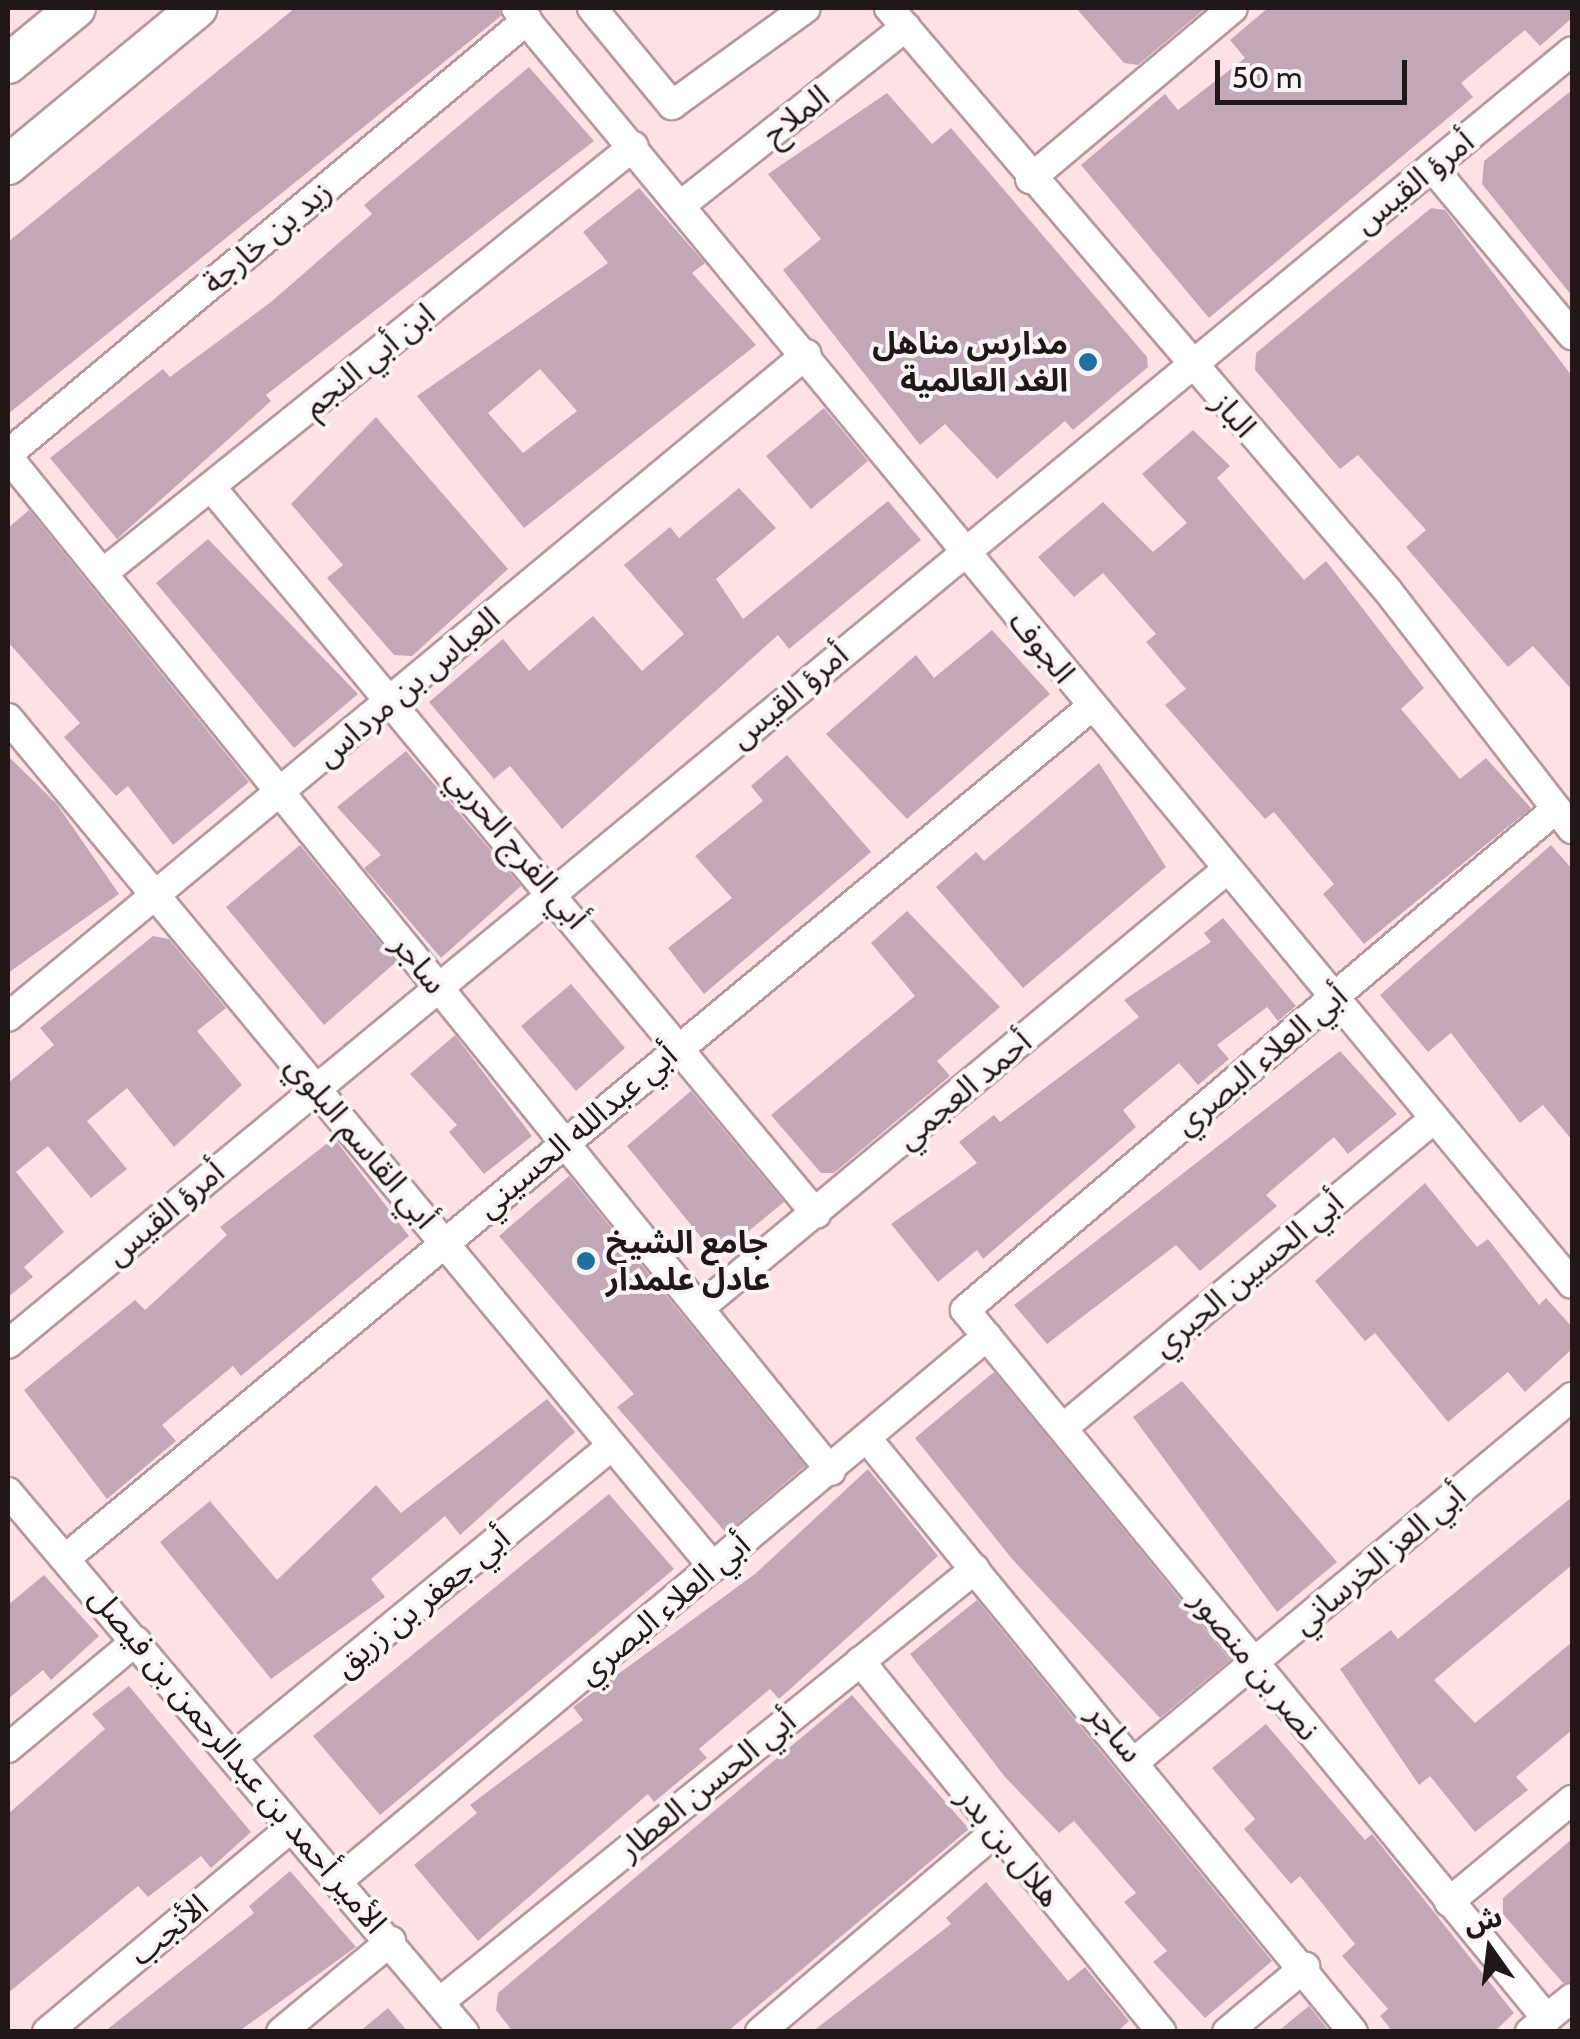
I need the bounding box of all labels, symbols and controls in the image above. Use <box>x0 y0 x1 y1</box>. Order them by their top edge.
scale bar <box>1220 40 1412 102</box>
text: 50 m <box>1232 59 1302 96</box>
street label: الملاح <box>755 77 837 153</box>
street label: أمرؤ القيس <box>1346 122 1482 242</box>
street label: زيد بن خارجة <box>195 172 339 302</box>
street label: ابن أبي النجم <box>295 295 443 425</box>
place label: مدارس مناهل الغد العالمية <box>872 325 1068 400</box>
marker: مدارس مناهل الغد العالمية <box>1077 351 1099 373</box>
street label: الباز <box>1204 384 1264 446</box>
street label: العباس بن مرداس <box>308 599 508 775</box>
street label: الجوف <box>1001 603 1083 691</box>
street label: أمرؤ القيس <box>722 635 856 757</box>
street label: أبي الفرج الحربي <box>438 759 596 937</box>
street label: ساجر <box>383 926 455 1002</box>
street label: أبي العلاء البصري <box>1167 977 1355 1143</box>
street label: أحمد العجمي <box>889 1023 1039 1157</box>
street label: أبي عبدالله الحسيني <box>469 1036 685 1226</box>
street label: أبي القاسم البلوي <box>277 1048 445 1236</box>
street label: أمرؤ القيس <box>98 1152 232 1274</box>
street label: أبي الحسين الحبري <box>1145 1183 1351 1365</box>
place label: جامع الشيخ عادل علمدار <box>606 1224 770 1299</box>
marker: جامع الشيخ عادل علمدار <box>575 1250 597 1272</box>
street label: أبي العز الخرساني <box>1285 1476 1473 1642</box>
street label: أبي جعفر بن زريق <box>326 1519 518 1685</box>
street label: أبي العلاء البصري <box>570 1526 758 1692</box>
street label: الأمير أحمد بن عبدالرحمن بن فيصل <box>81 1579 395 1941</box>
street label: نصر بن منصور <box>1182 1582 1328 1748</box>
street label: ساجر <box>1079 1695 1151 1771</box>
street label: أبي الحسن العطار <box>610 1702 804 1868</box>
street label: هلال بن بدر <box>949 1779 1069 1915</box>
street label: الأنجب <box>122 1886 216 1974</box>
north arrow <box>1440 1899 1540 1999</box>
text: ش <box>1460 1899 1505 1941</box>

